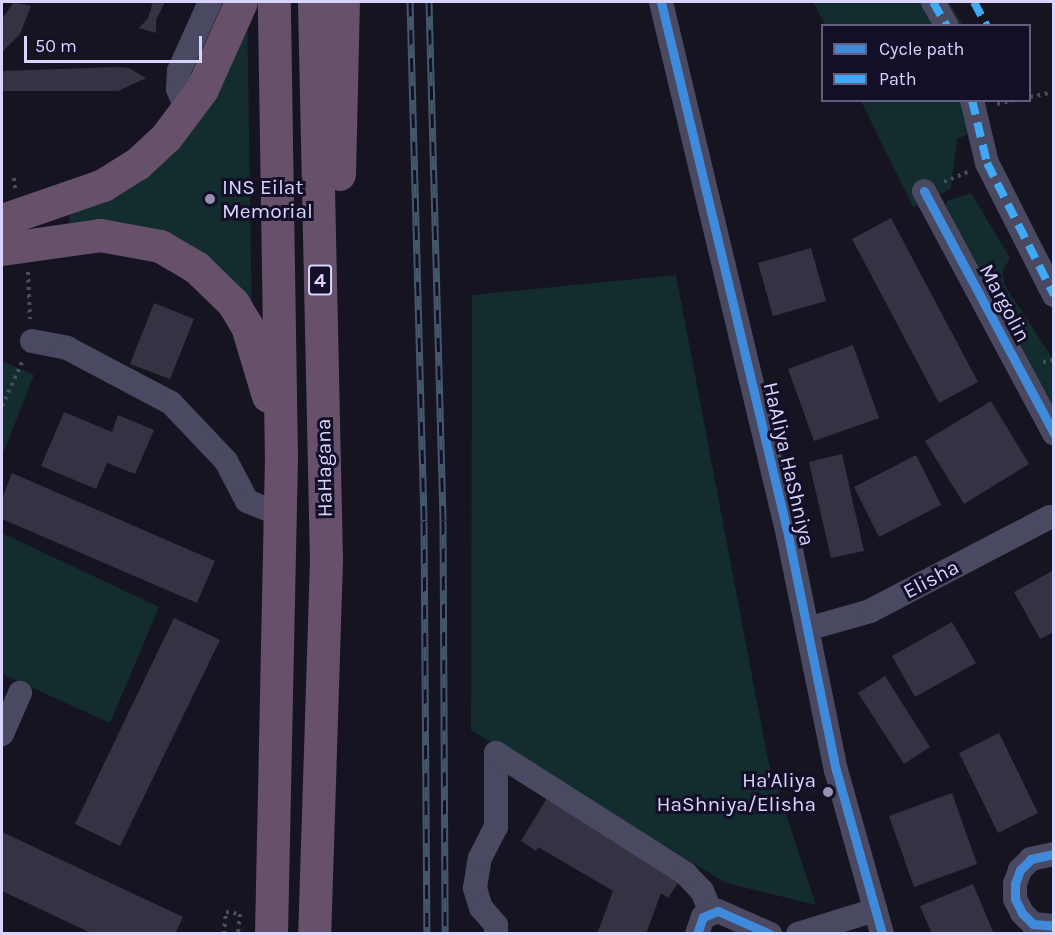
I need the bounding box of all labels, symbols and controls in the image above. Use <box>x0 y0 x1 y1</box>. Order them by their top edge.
scale bar <box>27 24 206 62</box>
legend <box>821 24 1031 102</box>
text: 50 m <box>35 35 77 57</box>
text: Cycle path <box>879 38 964 60</box>
text: Path <box>879 68 917 90</box>
place label: INS Eilat Memorial <box>222 174 313 224</box>
marker: INS Eilat Memorial <box>203 192 217 206</box>
street label: Margolin <box>974 260 1036 346</box>
road number: 4 <box>308 263 332 297</box>
street label: HaAliya HaShniya <box>758 380 820 548</box>
street label: HaHagana <box>311 418 337 518</box>
street label: Elisha <box>899 554 963 604</box>
place label: Ha'Aliya HaShniya/Elisha <box>656 767 816 817</box>
marker: Ha'Aliya HaShniya/Elisha <box>821 785 835 799</box>

